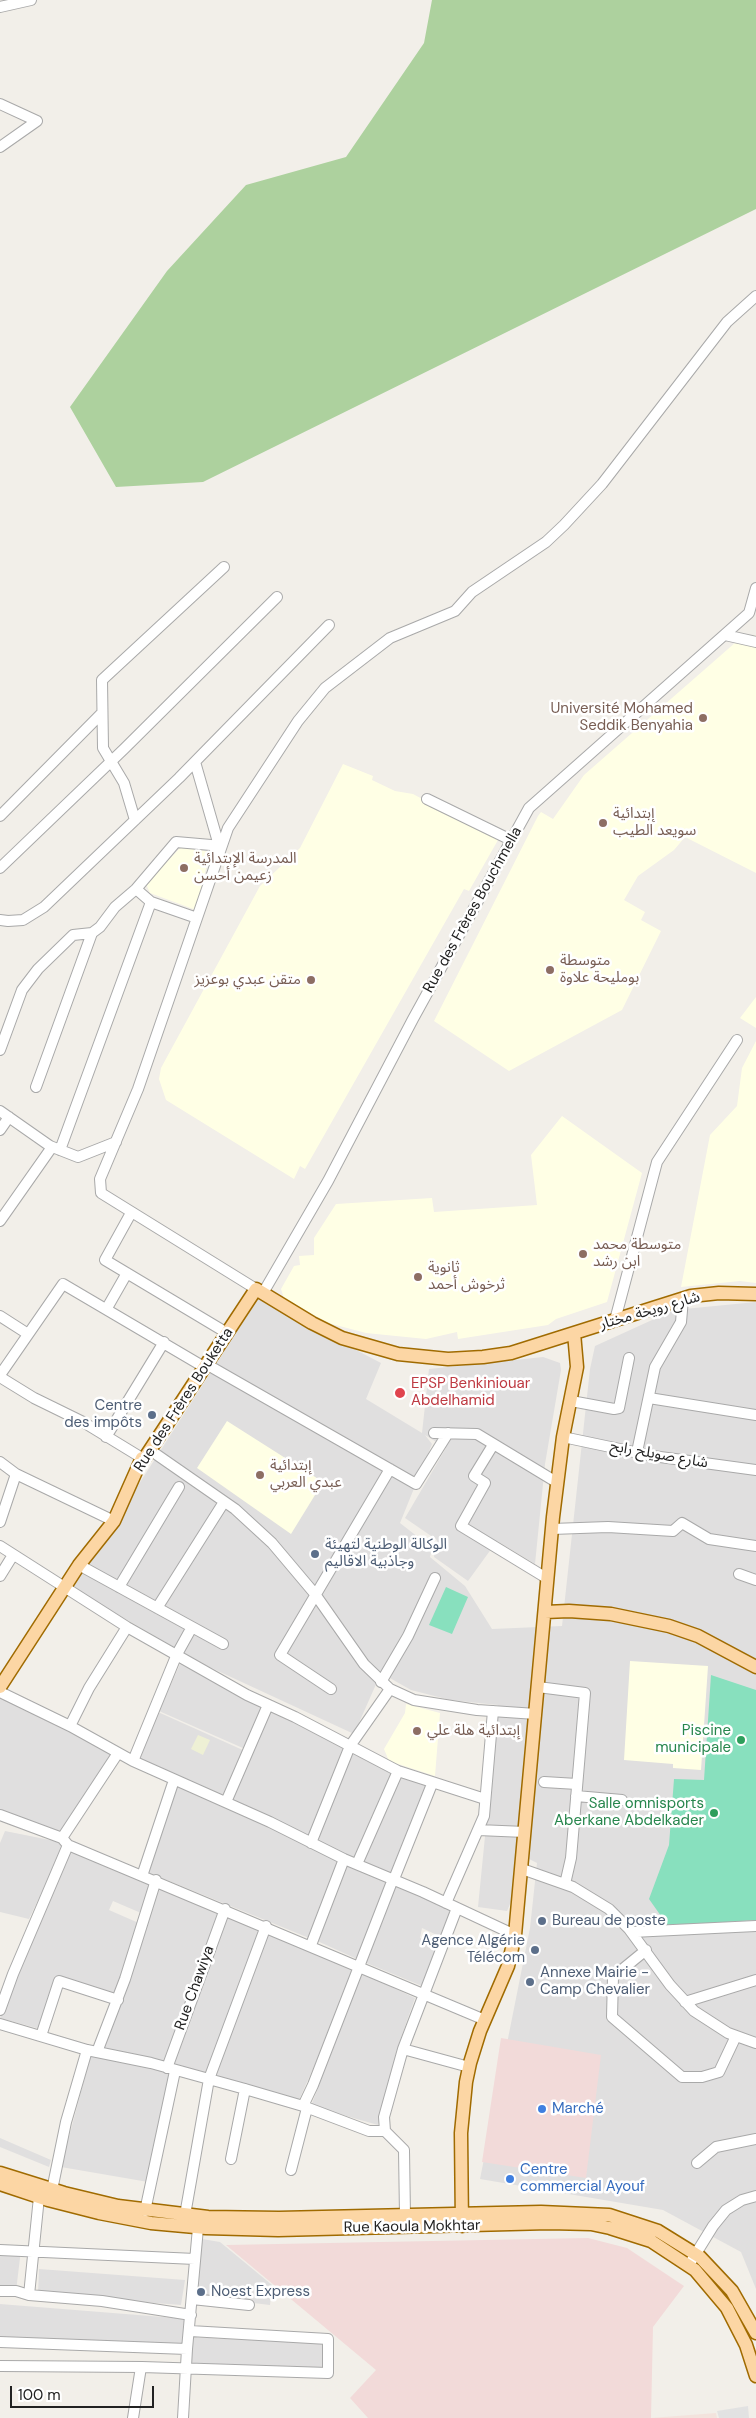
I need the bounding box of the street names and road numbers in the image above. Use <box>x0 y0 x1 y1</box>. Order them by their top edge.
street label: Rue des Frères Bouchmella <box>420 824 526 996</box>
street label: شارع رويخة مختار <box>598 1288 702 1334</box>
street label: Rue des Frères Bouketta <box>131 1325 237 1475</box>
street label: شارع صويلح رابح <box>609 1438 709 1472</box>
street label: Rue Chawiya <box>171 1943 219 2033</box>
street label: Rue Kaoula Mokhtar <box>343 2217 481 2237</box>

